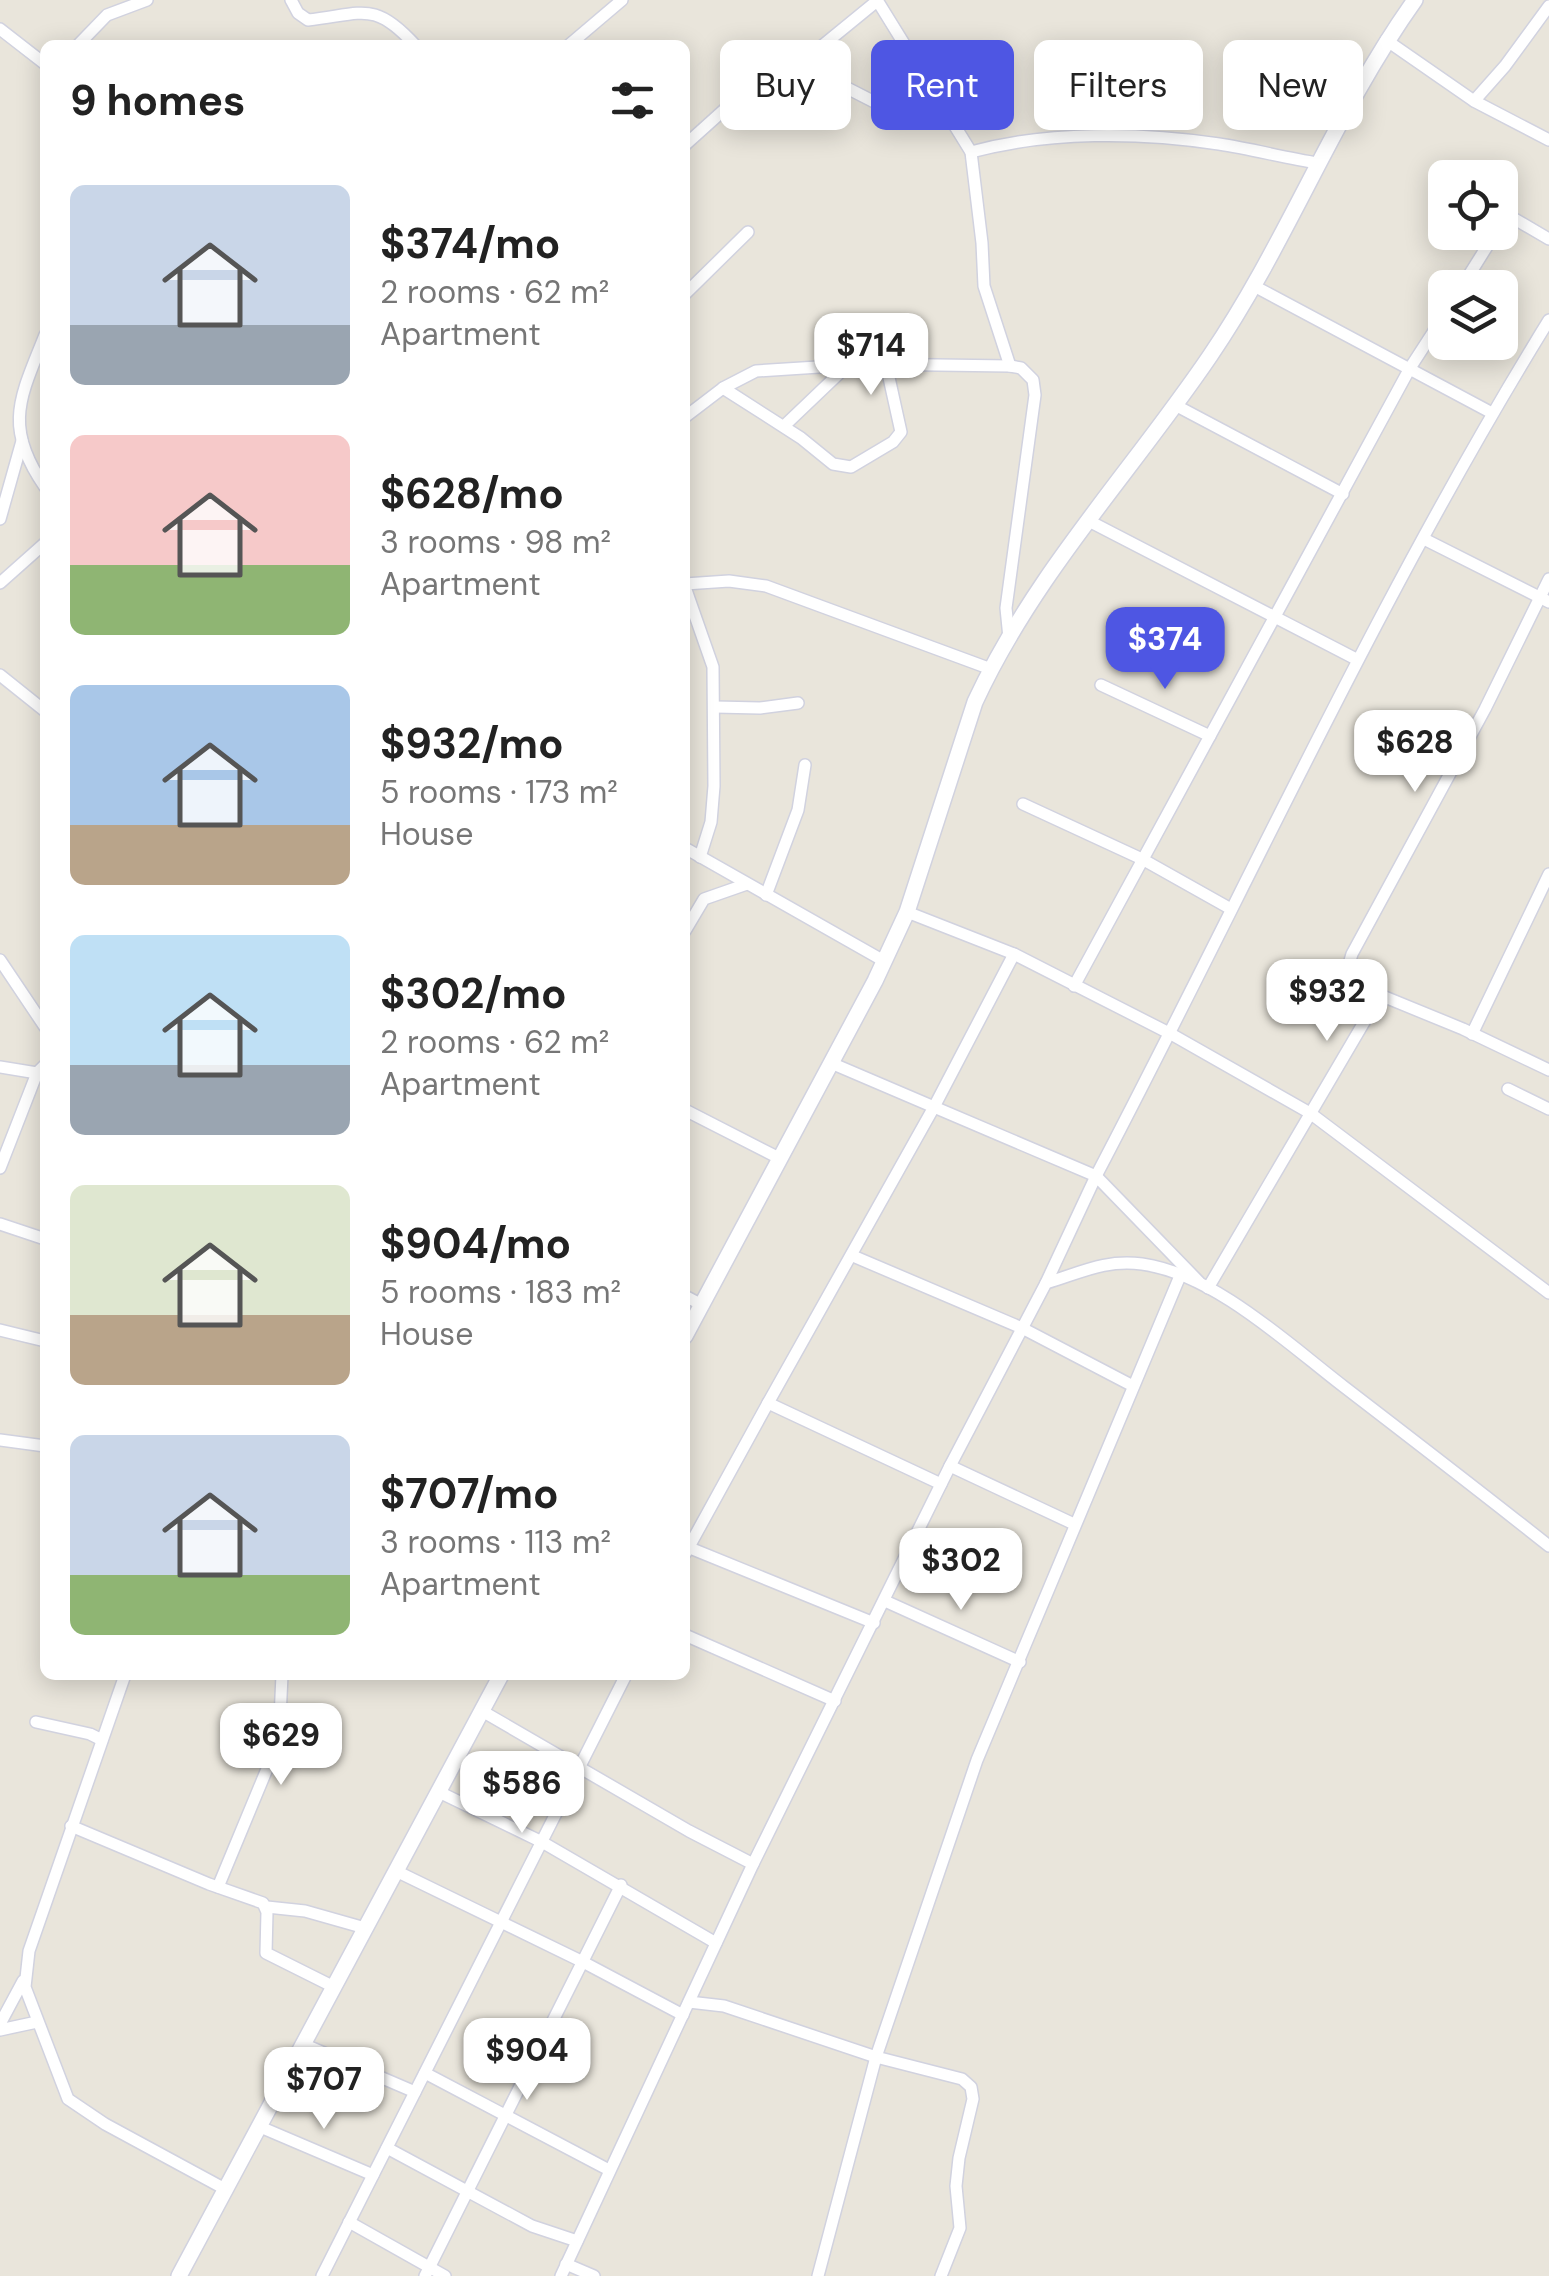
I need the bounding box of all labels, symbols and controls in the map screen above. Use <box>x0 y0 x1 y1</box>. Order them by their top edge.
chip: Buy <box>720 40 851 130</box>
chip: Rent <box>871 40 1014 130</box>
chip: Filters <box>1034 40 1203 130</box>
chip: New <box>1223 40 1363 130</box>
text: 9 homes <box>70 73 245 128</box>
icon: filters <box>605 73 660 128</box>
map controls <box>1428 160 1518 360</box>
button: locate <box>1428 160 1518 250</box>
text: $374/mo <box>380 216 560 271</box>
icon: home <box>150 225 270 345</box>
button: layers <box>1428 270 1518 360</box>
text: 2 rooms · 62 m² <box>380 271 609 313</box>
text: Apartment <box>380 313 541 355</box>
pin: $714 <box>812 313 930 398</box>
text: $714 <box>836 324 906 366</box>
text: $628/mo <box>380 466 564 521</box>
icon: home <box>150 475 270 595</box>
text: 3 rooms · 98 m² <box>380 521 611 563</box>
text: Apartment <box>380 563 541 605</box>
pin: $374 <box>1106 607 1224 692</box>
text: $374 <box>1128 618 1202 660</box>
pin: $628 <box>1356 710 1474 795</box>
text: $932/mo <box>380 716 564 771</box>
text: $628 <box>1376 721 1454 763</box>
icon: home <box>150 725 270 845</box>
text: 5 rooms · 173 m² <box>380 771 618 813</box>
text: House <box>380 813 473 855</box>
pin: $932 <box>1268 959 1386 1044</box>
text: $302/mo <box>380 966 567 1021</box>
text: $932 <box>1288 970 1366 1012</box>
icon: home <box>150 975 270 1095</box>
text: 2 rooms · 62 m² <box>380 1021 609 1063</box>
text: Apartment <box>380 1063 541 1105</box>
text: $904/mo <box>380 1216 571 1271</box>
icon: home <box>150 1225 270 1345</box>
text: 5 rooms · 183 m² <box>380 1271 621 1313</box>
text: House <box>380 1313 473 1355</box>
text: $707/mo <box>380 1466 559 1521</box>
icon: home <box>150 1475 270 1595</box>
text: 3 rooms · 113 m² <box>380 1521 611 1563</box>
pin: $302 <box>902 1528 1020 1613</box>
text: $302 <box>921 1539 1001 1581</box>
text: Apartment <box>380 1563 541 1605</box>
pin: $629 <box>222 1703 340 1788</box>
text: $629 <box>242 1714 320 1756</box>
pin: $586 <box>463 1751 581 1836</box>
text: $586 <box>482 1762 562 1804</box>
pin: $904 <box>468 2018 586 2103</box>
text: $904 <box>486 2029 568 2071</box>
pin: $707 <box>265 2047 383 2132</box>
text: $707 <box>286 2058 362 2100</box>

